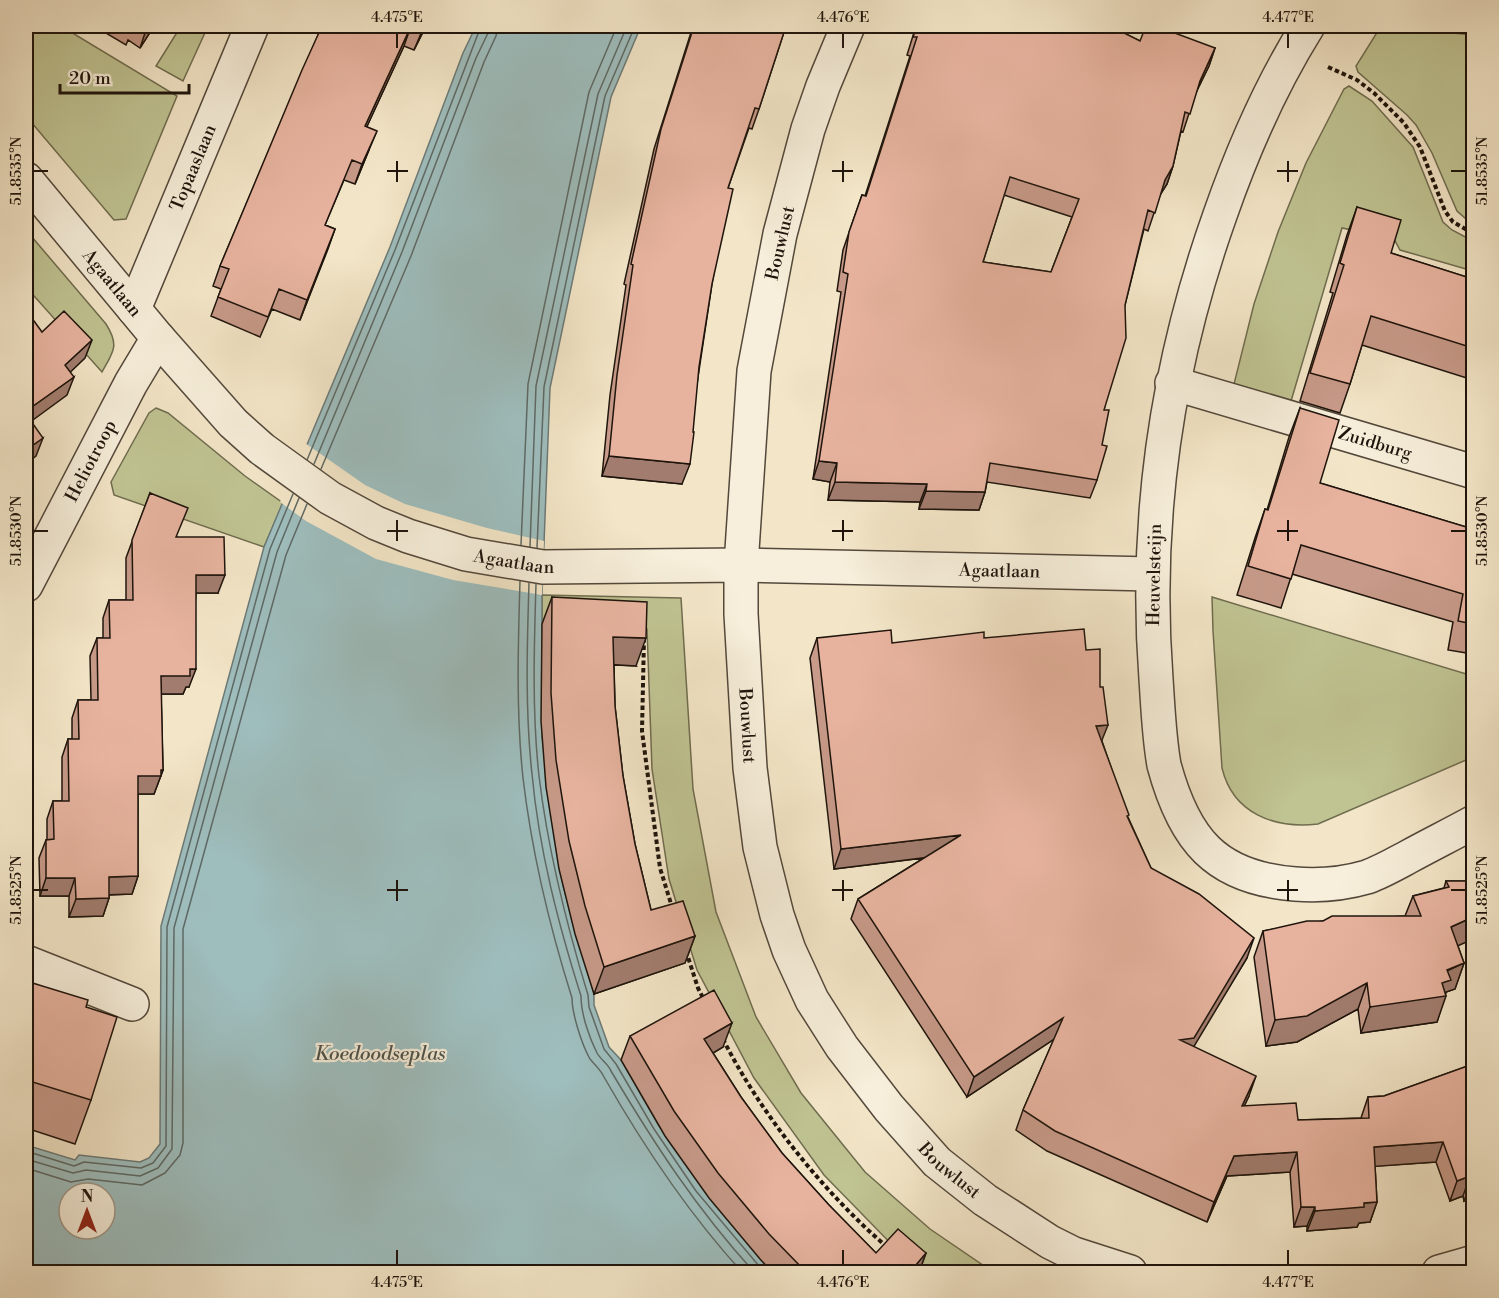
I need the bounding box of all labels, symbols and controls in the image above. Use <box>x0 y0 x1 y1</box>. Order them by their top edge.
text: 4.475°E <box>371 8 423 27</box>
text: 4.476°E <box>817 8 869 27</box>
text: 4.477°E <box>1262 8 1314 27</box>
scale bar <box>60 57 189 95</box>
text: 20 m <box>69 67 111 90</box>
street label: Topaaslaan <box>165 121 222 215</box>
text: 51.8535°N <box>7 137 26 205</box>
text: 51.8535°N <box>1473 137 1492 205</box>
street label: Bouwlust <box>761 203 800 283</box>
street label: Agaatlaan <box>76 244 147 322</box>
street label: Heliotroop <box>60 416 122 506</box>
street label: Zuidburg <box>1336 422 1415 465</box>
text: 51.8530°N <box>7 496 26 566</box>
text: 51.8530°N <box>1473 496 1492 566</box>
street label: Heuvelsteijn <box>1142 523 1167 626</box>
street label: Agaatlaan <box>471 544 555 579</box>
street label: Agaatlaan <box>958 559 1041 584</box>
street label: Bouwlust <box>733 686 761 765</box>
text: 51.8525°N <box>7 855 26 925</box>
text: 51.8525°N <box>1473 855 1492 925</box>
water label: Koedoodseplas <box>314 1042 446 1067</box>
street label: Bouwlust <box>912 1137 986 1204</box>
north arrow <box>57 1181 117 1241</box>
text: N <box>81 1187 94 1207</box>
text: 4.475°E <box>371 1273 423 1292</box>
text: 4.476°E <box>817 1273 869 1292</box>
text: 4.477°E <box>1262 1273 1314 1292</box>

